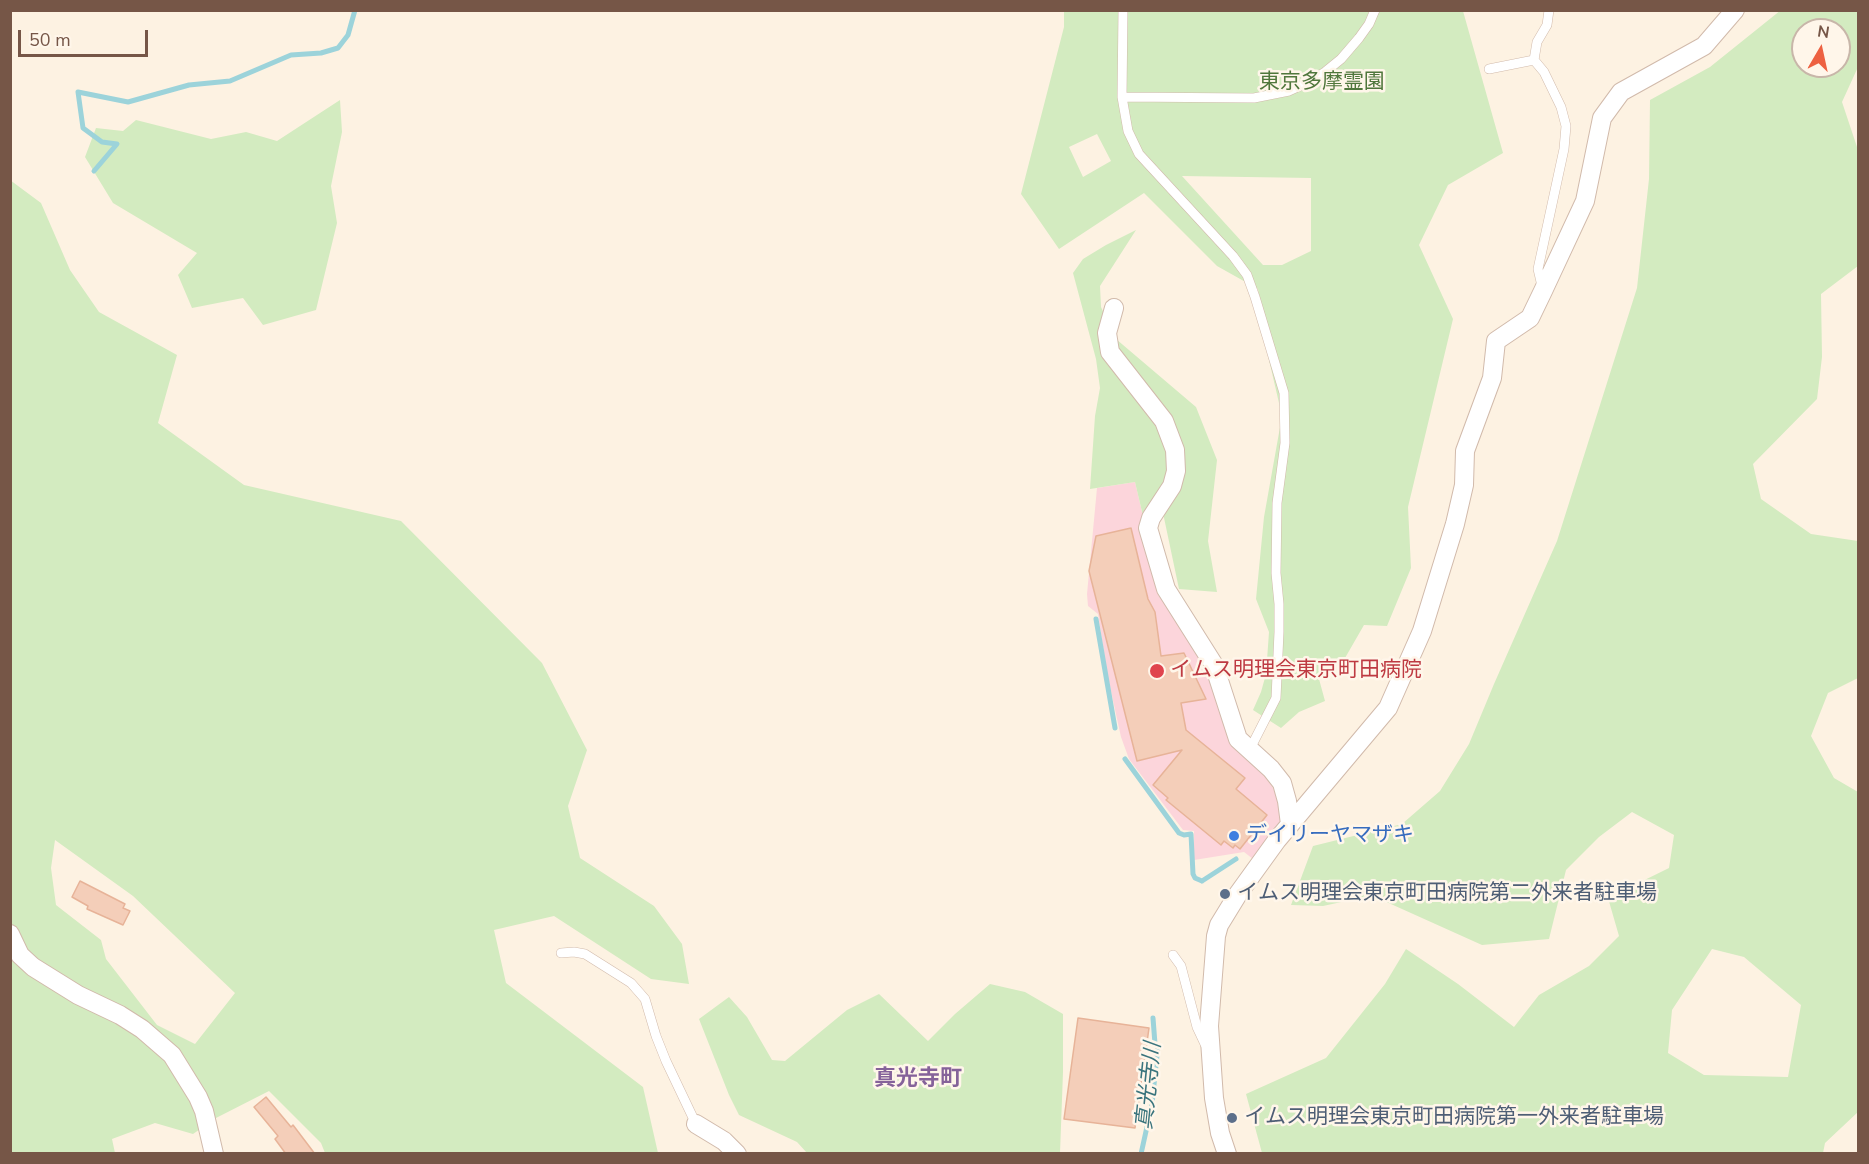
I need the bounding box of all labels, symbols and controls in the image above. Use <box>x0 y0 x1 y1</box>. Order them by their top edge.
scale bar <box>21 18 152 56</box>
north arrow <box>1791 18 1851 78</box>
text: N <box>1816 20 1831 44</box>
text: 50 m <box>29 28 71 52</box>
park label: 東京多摩霊園 <box>1259 70 1385 96</box>
place label: イムス明理会東京町田病院 <box>1170 658 1422 684</box>
marker: イムス明理会東京町田病院 <box>1148 662 1166 680</box>
place label: デイリーヤマザキ <box>1246 823 1414 849</box>
marker: デイリーヤマザキ <box>1227 829 1241 843</box>
place label: イムス明理会東京町田病院第二外来者駐車場 <box>1237 881 1657 907</box>
marker: イムス明理会東京町田病院第二外来者駐車場 <box>1218 887 1232 901</box>
water label: 真光寺川 <box>1132 1041 1168 1131</box>
district label: 真光寺町 <box>874 1067 962 1093</box>
place label: イムス明理会東京町田病院第一外来者駐車場 <box>1244 1105 1664 1131</box>
marker: イムス明理会東京町田病院第一外来者駐車場 <box>1225 1111 1239 1125</box>

